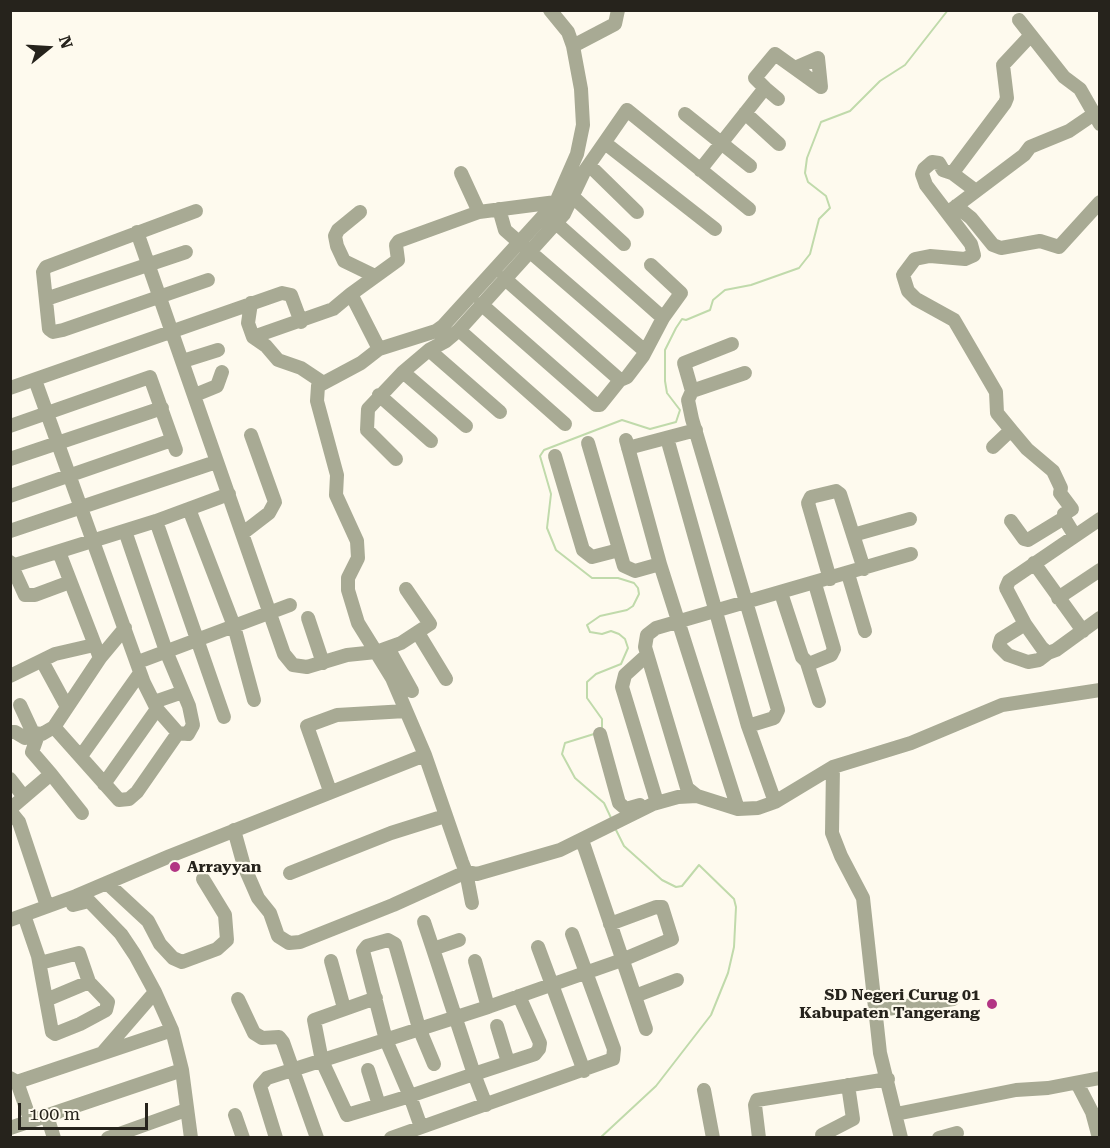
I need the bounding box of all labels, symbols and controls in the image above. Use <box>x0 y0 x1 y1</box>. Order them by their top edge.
north arrow <box>18 18 78 78</box>
text: N <box>55 33 77 51</box>
place label: Arrayyan <box>187 857 261 877</box>
marker: Arrayyan <box>168 860 182 874</box>
place label: SD Negeri Curug 01 Kabupaten Tangerang <box>799 985 980 1023</box>
marker: SD Negeri Curug 01 Kabupaten Tangerang <box>985 997 999 1011</box>
scale bar <box>21 1091 152 1129</box>
text: 100 m <box>29 1103 80 1124</box>

